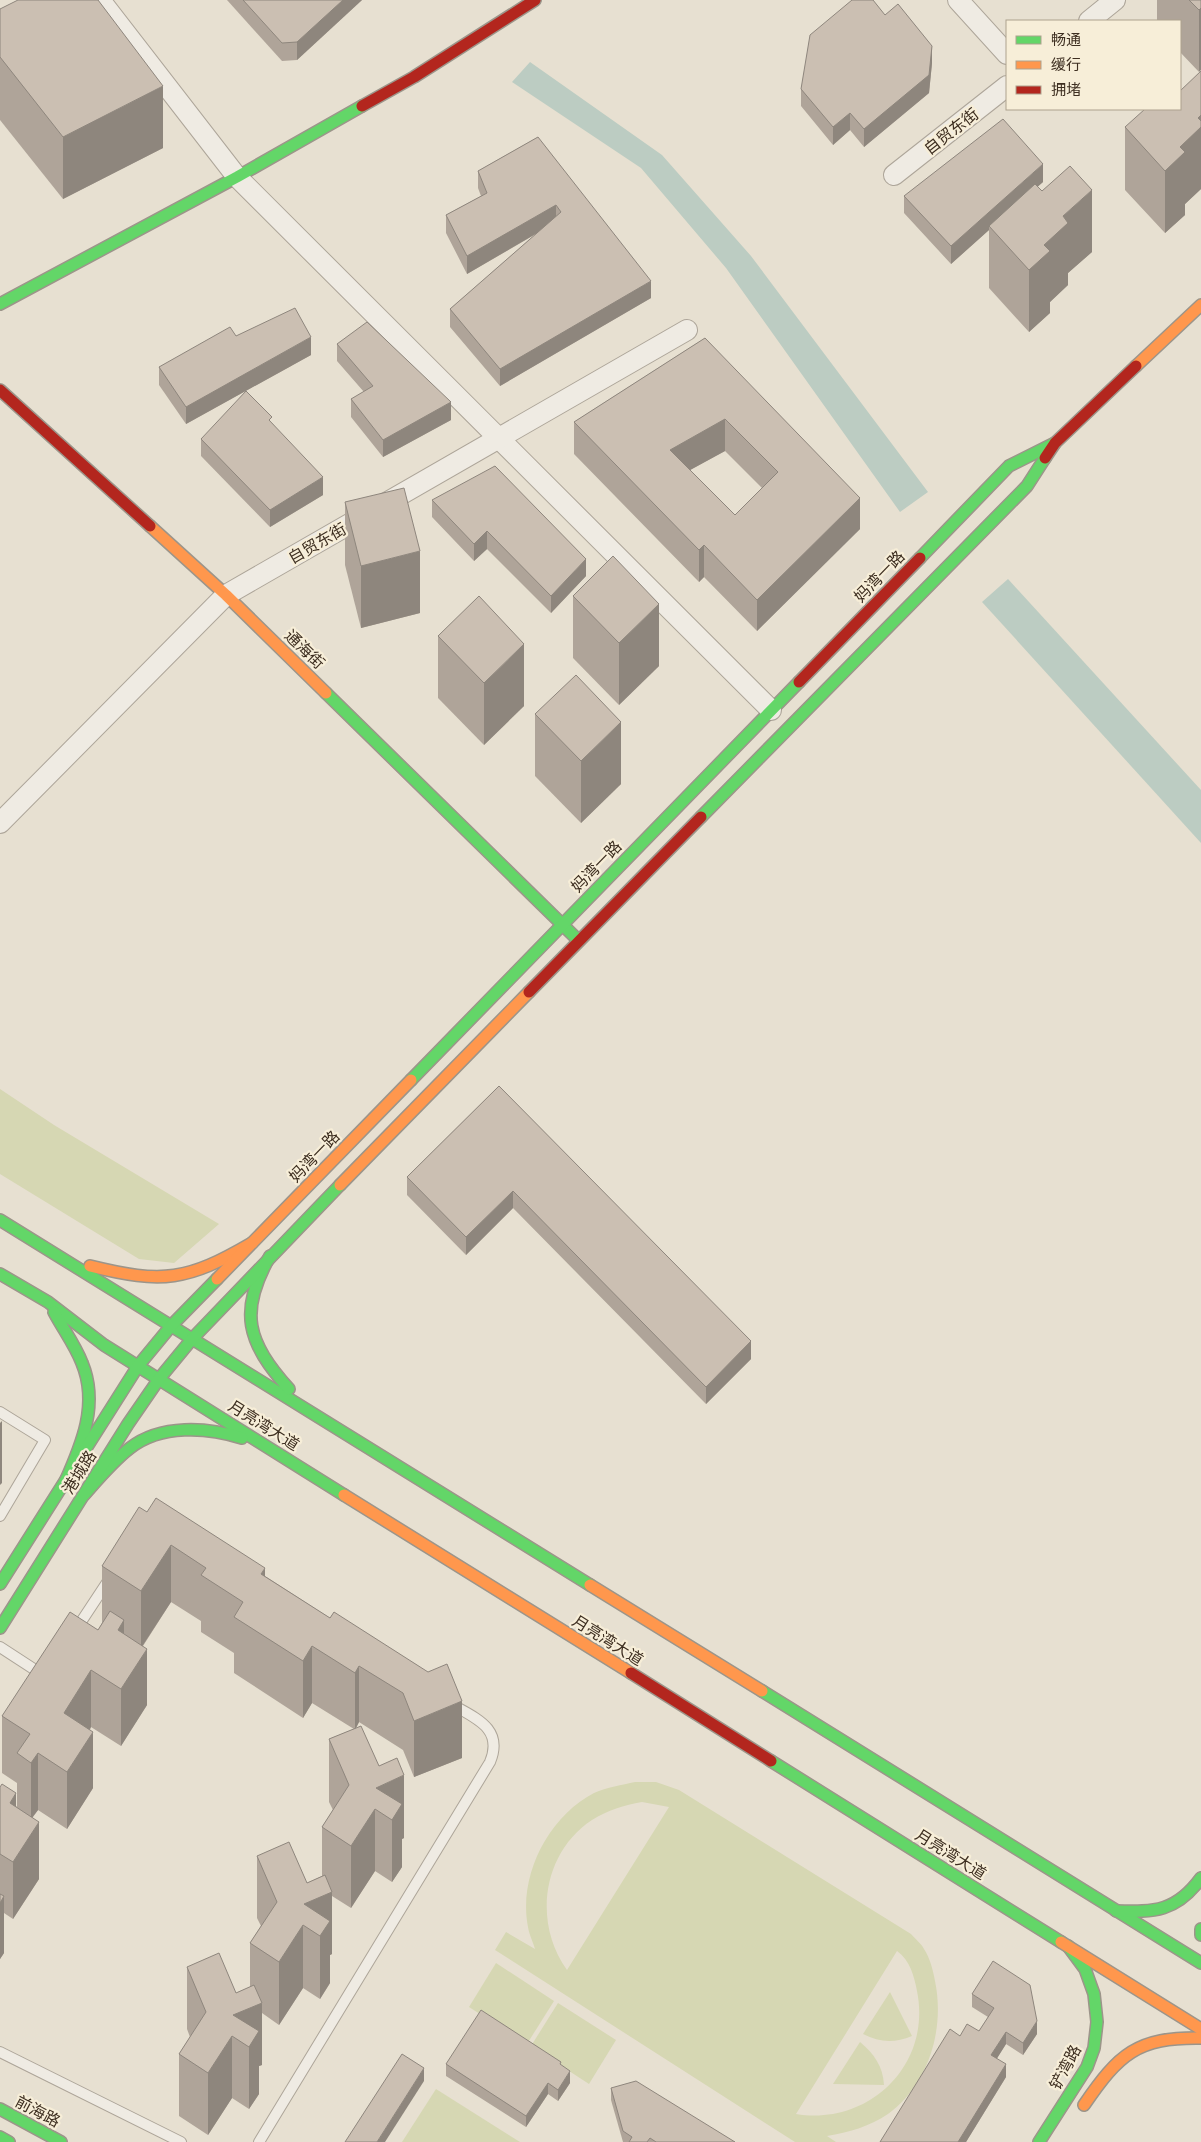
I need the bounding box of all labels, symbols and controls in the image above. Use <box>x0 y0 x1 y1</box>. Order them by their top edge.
legend <box>1006 20 1181 110</box>
text: 畅通 <box>1051 30 1081 49</box>
text: 缓行 <box>1051 55 1081 74</box>
text: 拥堵 <box>1051 80 1081 99</box>
street label: 自贸东街 <box>920 103 982 159</box>
street label: 自贸东街 <box>284 518 350 568</box>
street label: 妈湾一路 <box>850 546 908 606</box>
street label: 通海街 <box>281 625 329 673</box>
street label: 妈湾一路 <box>567 836 625 896</box>
street label: 妈湾一路 <box>285 1126 343 1186</box>
street label: 月亮湾大道 <box>225 1395 303 1455</box>
street label: 港城路 <box>58 1446 100 1498</box>
street label: 月亮湾大道 <box>569 1610 647 1670</box>
street label: 月亮湾大道 <box>912 1824 990 1884</box>
street label: 铲湾路 <box>1045 2041 1085 2093</box>
street label: 前海路 <box>12 2091 64 2131</box>

